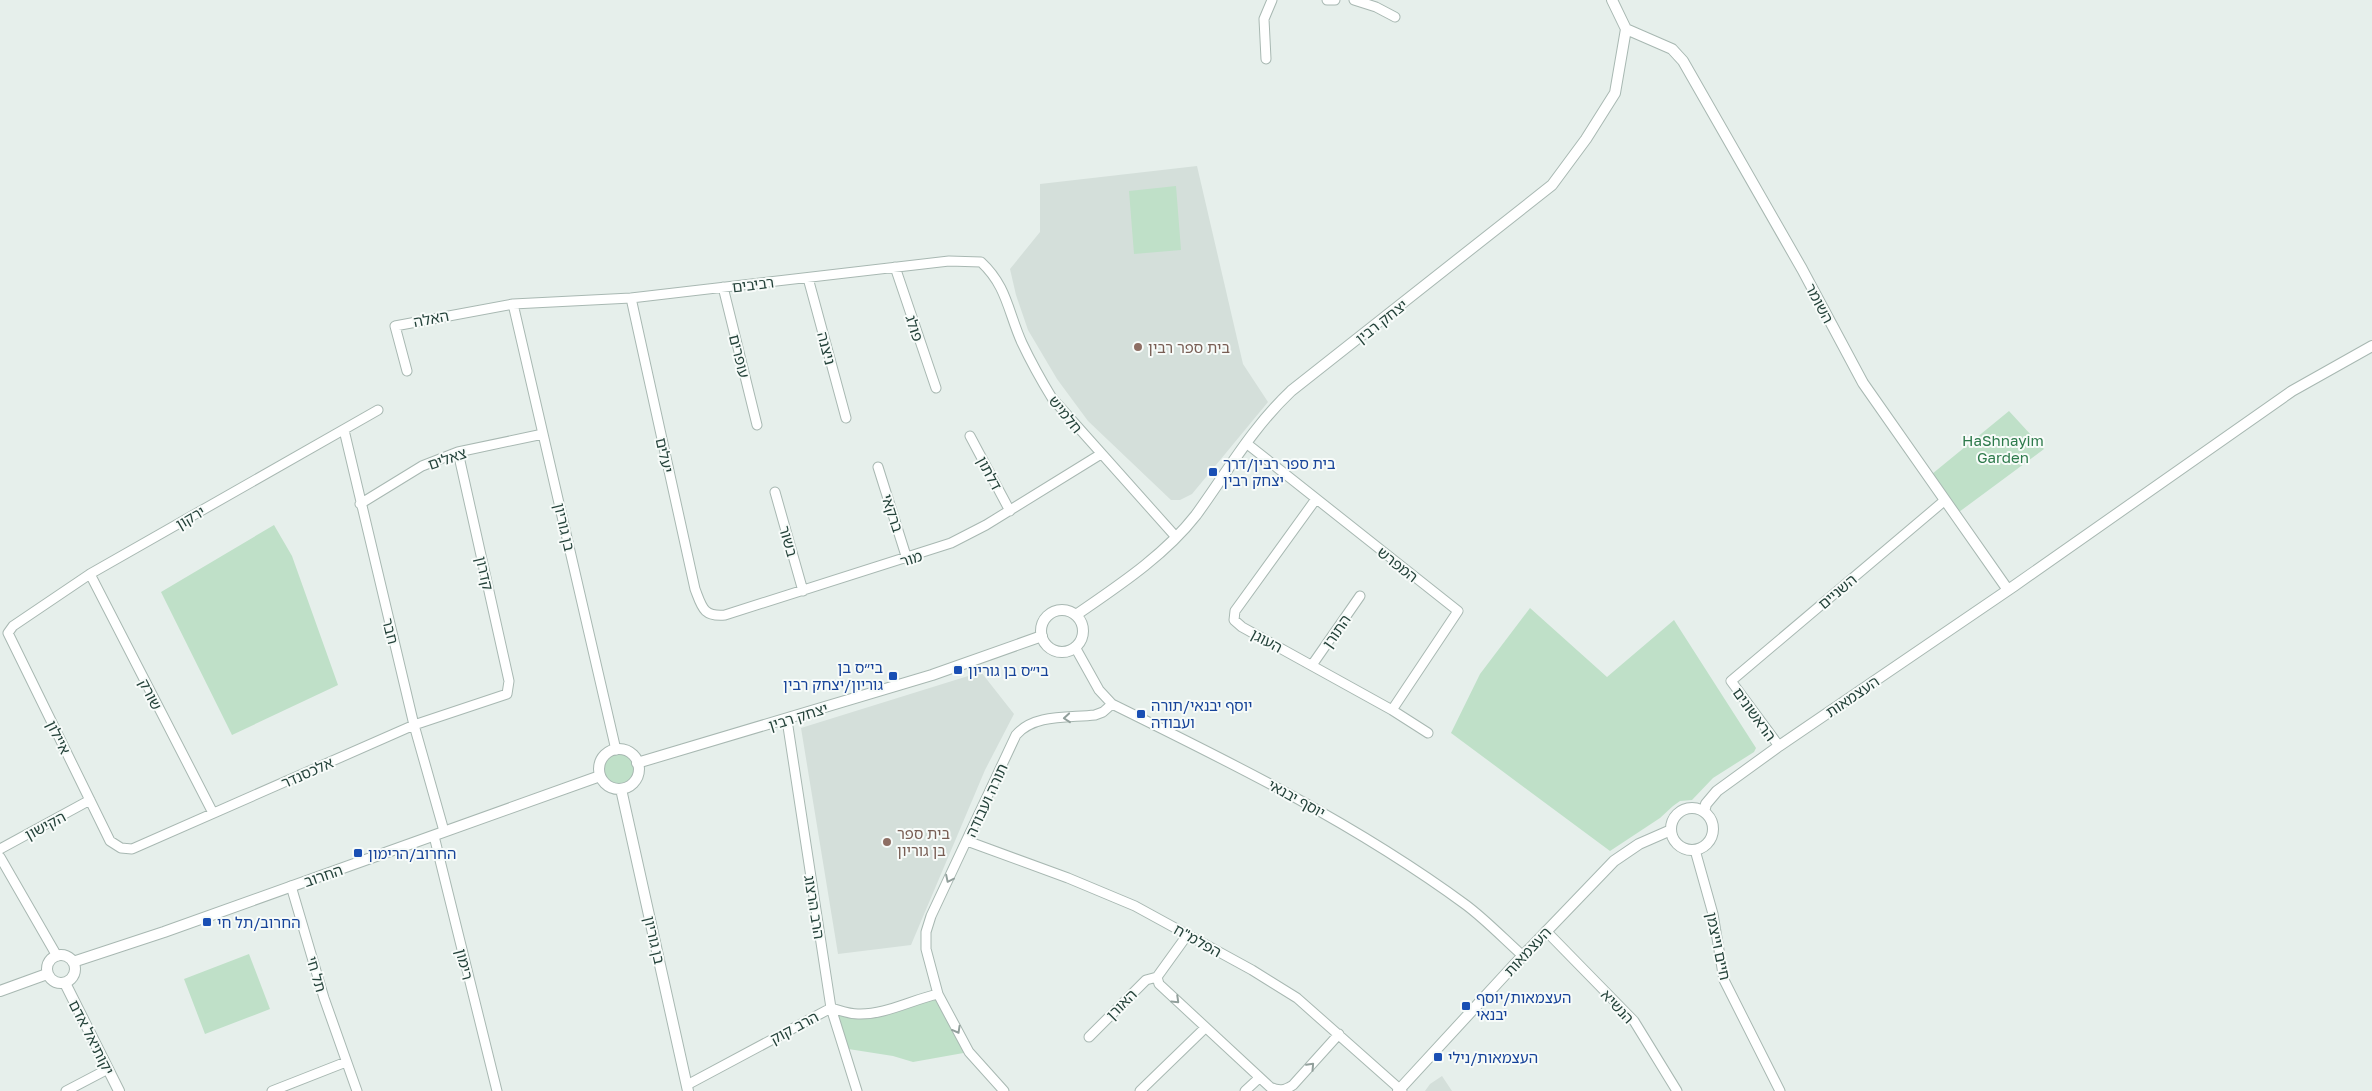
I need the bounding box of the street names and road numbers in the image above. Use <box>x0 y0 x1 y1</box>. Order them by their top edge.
street label: רביבים <box>731 273 775 295</box>
street label: השומר <box>1802 280 1838 326</box>
street label: יצחק רבין <box>1351 295 1411 347</box>
street label: האלה <box>412 306 450 330</box>
street label: פולג <box>902 312 928 344</box>
street label: ניצנה <box>814 330 840 366</box>
street label: עופרים <box>726 332 754 380</box>
street label: חלמיש <box>1045 392 1087 436</box>
street label: יעלים <box>653 436 677 474</box>
street label: צאלים <box>425 443 469 473</box>
street label: דלתון <box>974 453 1006 493</box>
street label: ברקאי <box>878 492 908 535</box>
street label: ירקון <box>172 501 208 533</box>
street label: בן גוריון <box>551 501 579 553</box>
street label: בשור <box>776 523 802 559</box>
street label: המפרש <box>1374 543 1422 585</box>
street label: מור <box>898 546 924 570</box>
street label: קדרון <box>472 554 498 592</box>
street label: השניים <box>1814 570 1860 612</box>
street label: התורן <box>1318 611 1354 651</box>
street label: חבר <box>379 616 403 646</box>
street label: העוגן <box>1248 624 1286 656</box>
street label: העצמאות <box>1822 672 1882 720</box>
street label: שורק <box>136 675 166 713</box>
street label: הראשונים <box>1730 684 1780 744</box>
street label: יצחק רבין <box>766 698 830 734</box>
street label: איילון <box>43 717 75 757</box>
street label: אלכסנדר <box>278 753 336 791</box>
street label: תורה ועבודה <box>961 760 1011 840</box>
street label: יוסף יבנאי <box>1265 775 1329 821</box>
street label: הקישון <box>22 807 68 843</box>
street label: החרוב <box>301 860 345 890</box>
street label: הרב הרצוג <box>801 874 829 940</box>
street label: חיים וייצמן <box>1703 910 1735 982</box>
street label: בן גוריון <box>641 914 669 966</box>
street label: הפלמ"ח <box>1171 920 1225 960</box>
street label: העצמאות <box>1500 923 1554 979</box>
street label: רימון <box>452 947 478 981</box>
street label: תל חי <box>303 954 331 994</box>
street label: האורן <box>1102 985 1140 1023</box>
street label: הנשיא <box>1598 985 1638 1027</box>
street label: יקותיאל אדם <box>66 997 118 1077</box>
street label: הרב קוק <box>767 1007 821 1047</box>

